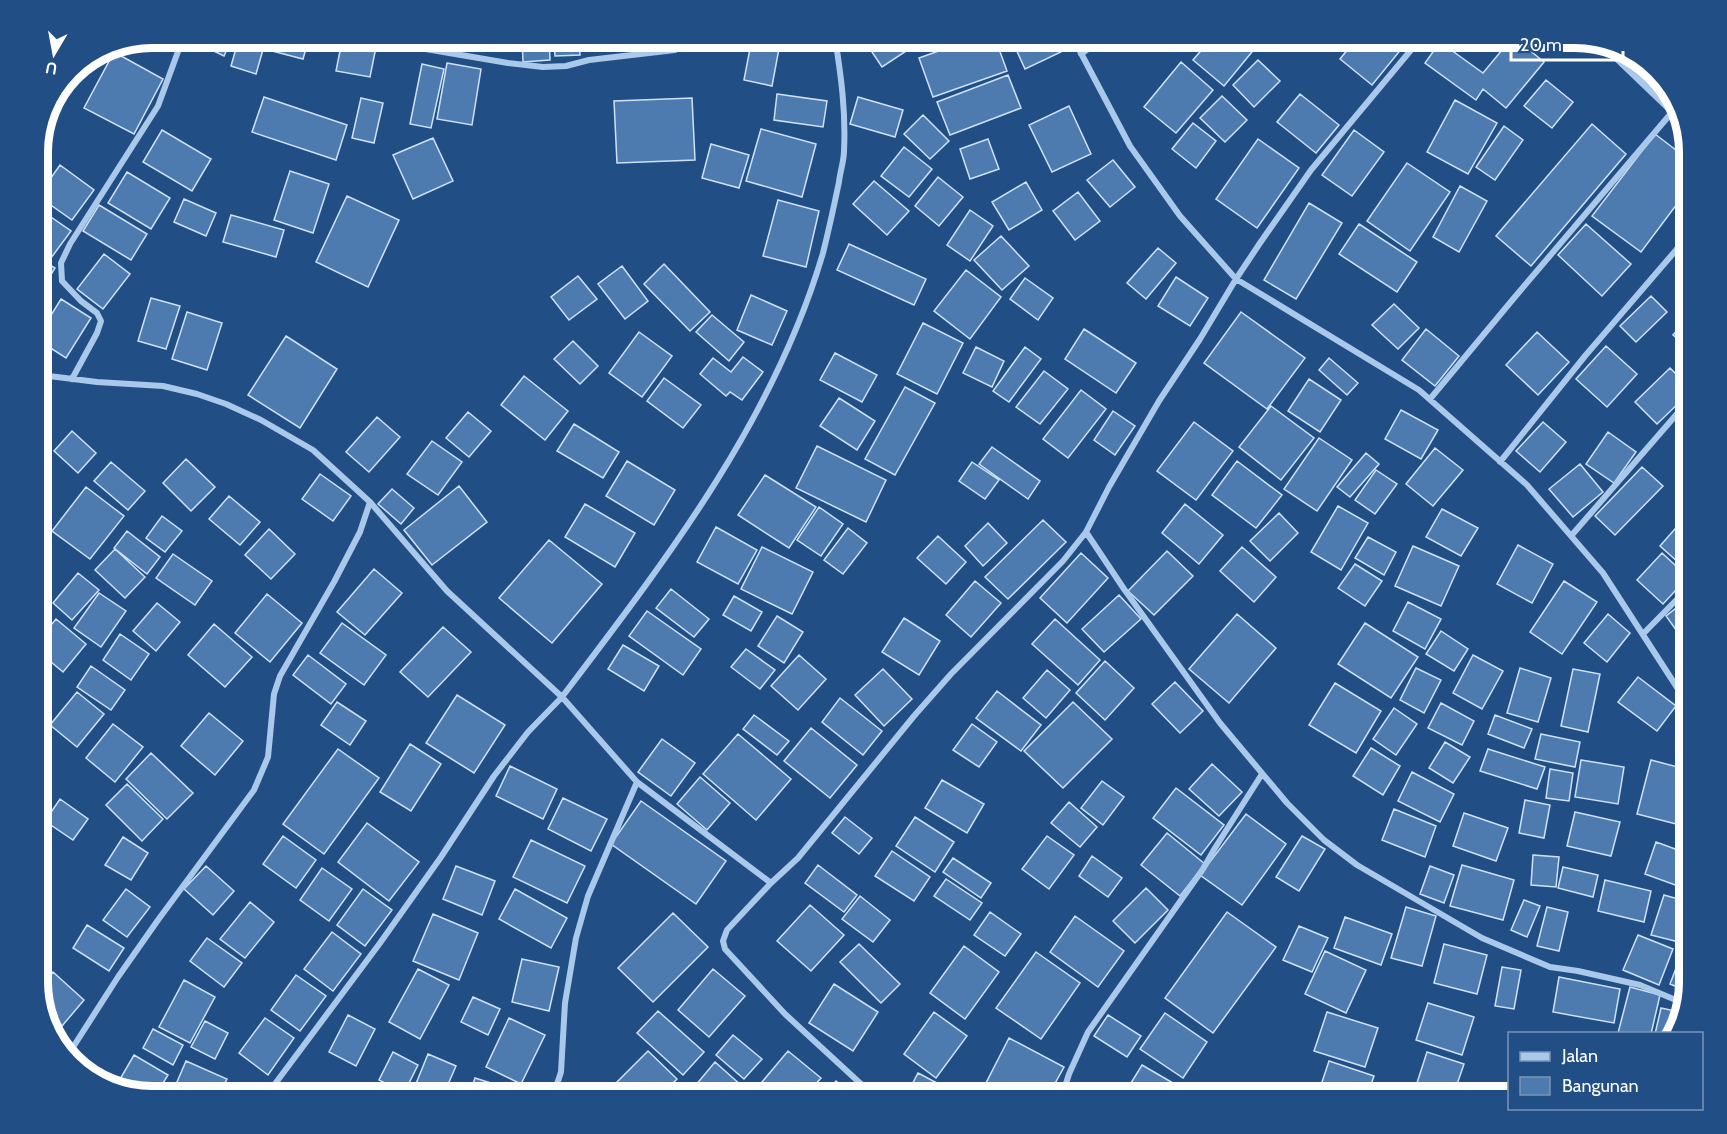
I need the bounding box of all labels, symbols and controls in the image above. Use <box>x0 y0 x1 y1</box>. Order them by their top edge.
north arrow <box>24 24 84 84</box>
scale bar <box>1511 24 1624 62</box>
text: 20 m <box>1520 34 1562 56</box>
text: U <box>44 58 59 79</box>
legend <box>1508 1032 1703 1110</box>
text: Jalan <box>1561 1045 1598 1067</box>
text: Bangunan <box>1562 1075 1639 1097</box>

